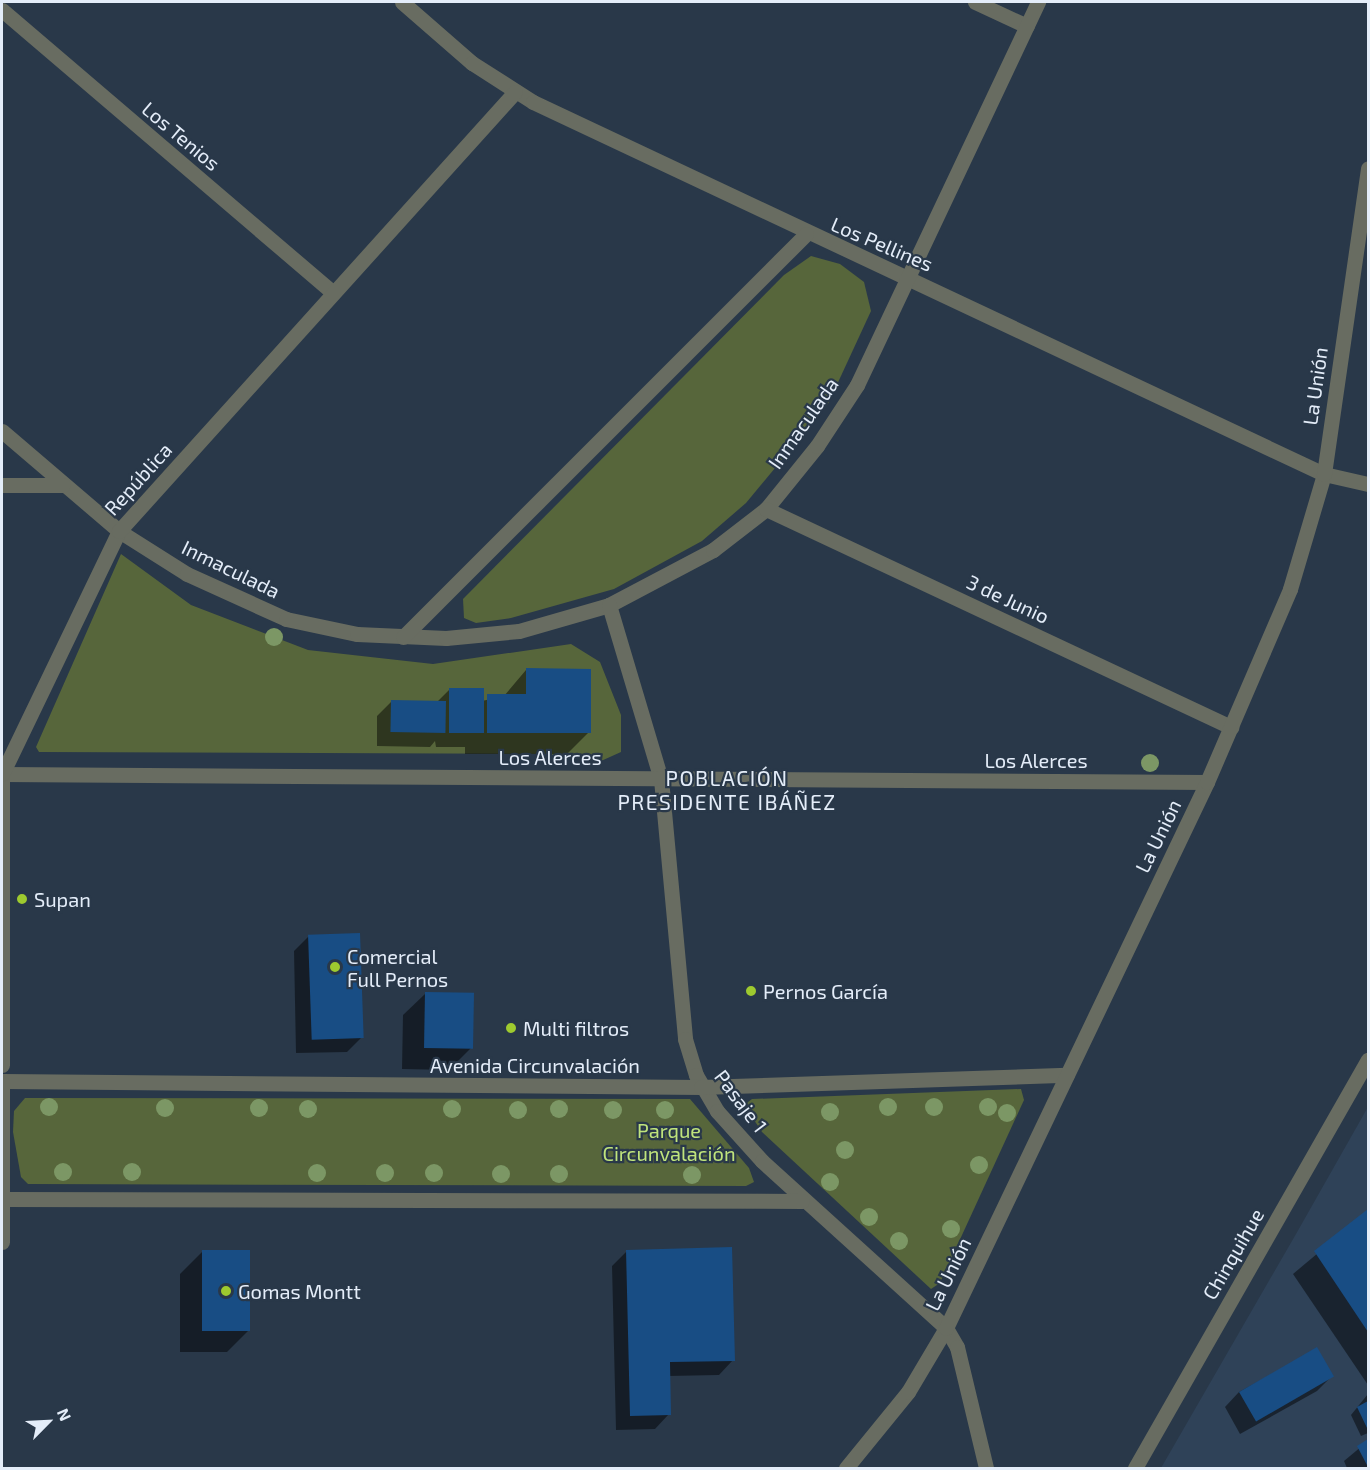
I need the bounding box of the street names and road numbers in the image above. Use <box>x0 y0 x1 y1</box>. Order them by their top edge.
street label: Los Tenios <box>137 96 225 176</box>
street label: Los Pellines <box>828 212 936 276</box>
street label: La Unión <box>1298 345 1332 427</box>
street label: Inmaculada <box>763 373 843 473</box>
street label: República <box>99 438 177 520</box>
street label: Inmaculada <box>178 535 284 603</box>
street label: 3 de Junio <box>963 569 1053 629</box>
street label: Los Alerces <box>498 745 602 769</box>
street label: Los Alerces <box>984 748 1088 772</box>
street label: La Unión <box>1130 795 1186 877</box>
street label: Avenida Circunvalación <box>430 1053 640 1077</box>
street label: Pasaje 1 <box>710 1065 772 1137</box>
street label: Chinquihue <box>1197 1204 1269 1304</box>
street label: La Unión <box>920 1233 976 1315</box>

